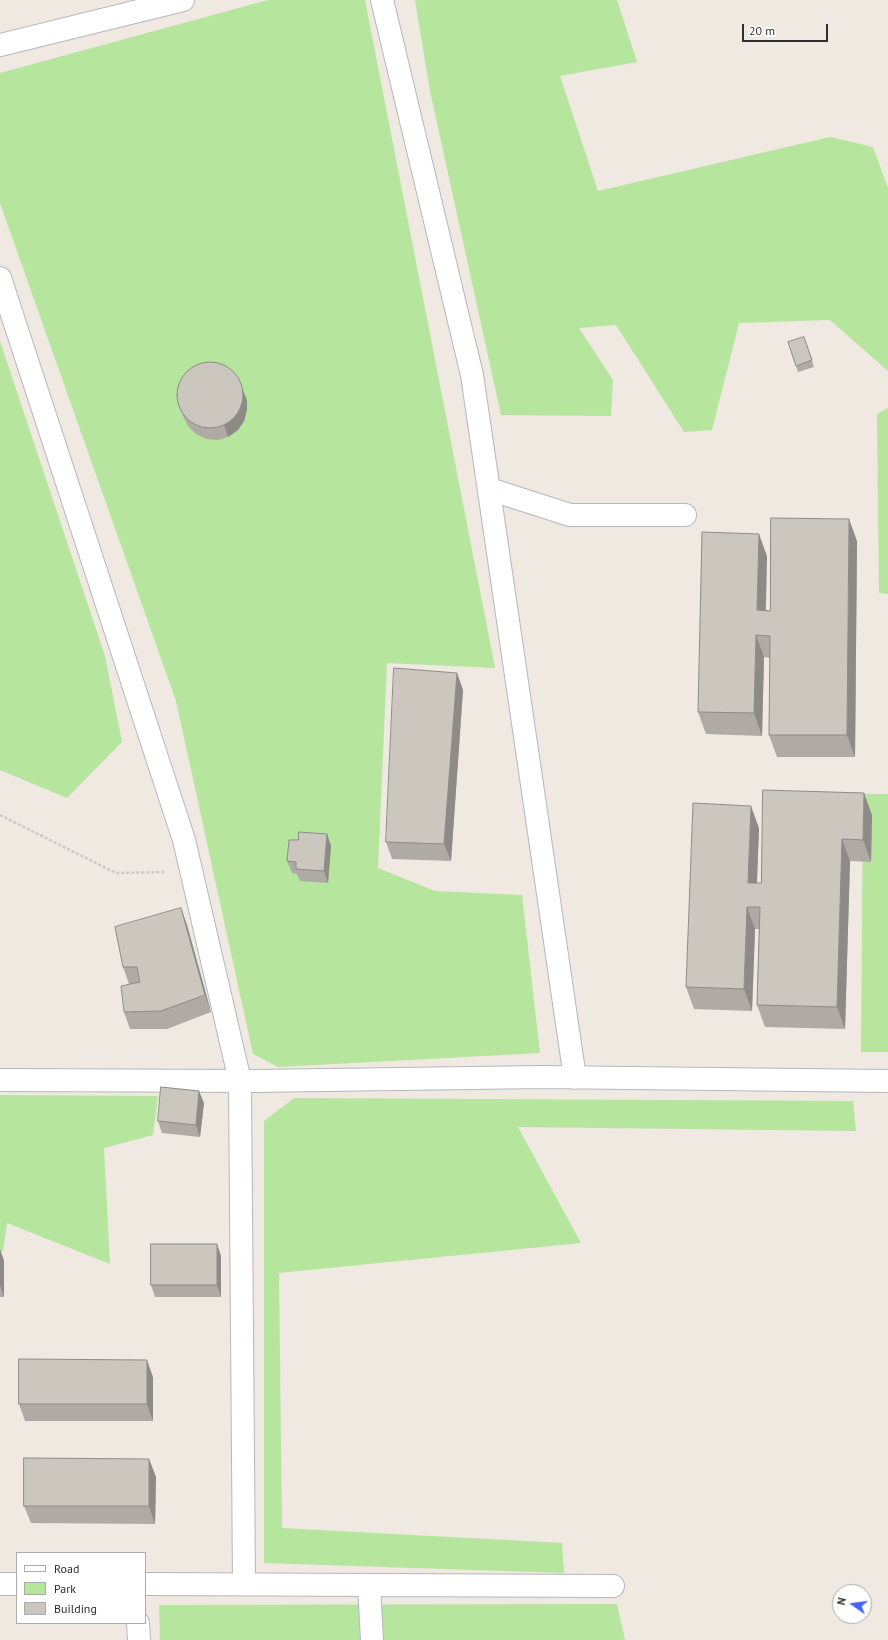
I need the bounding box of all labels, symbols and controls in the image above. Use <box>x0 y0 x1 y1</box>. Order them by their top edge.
scale bar <box>744 16 830 42</box>
text: 20 m <box>749 23 775 38</box>
legend <box>16 1552 146 1624</box>
text: Road <box>54 1561 79 1576</box>
text: Park <box>54 1581 76 1596</box>
north arrow <box>832 1584 872 1624</box>
text: N <box>834 1596 849 1607</box>
text: Building <box>54 1601 97 1616</box>

